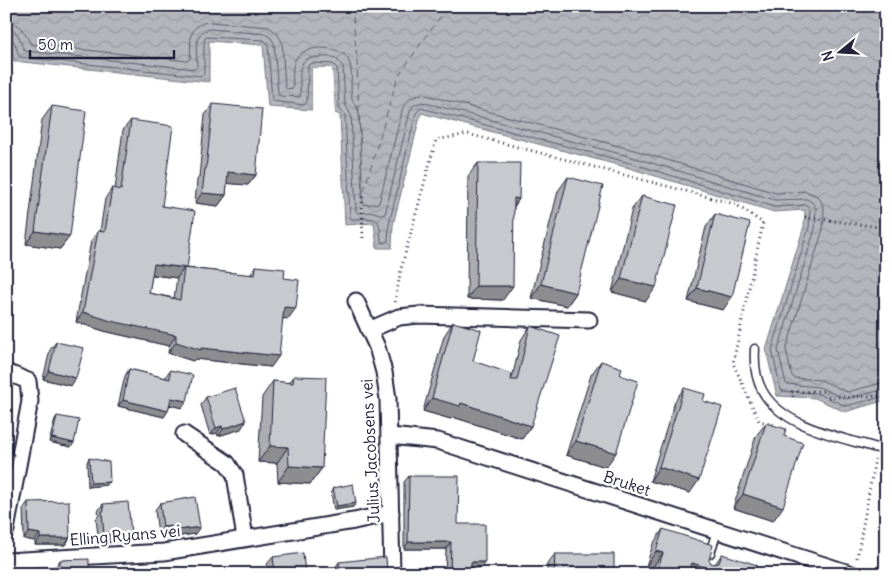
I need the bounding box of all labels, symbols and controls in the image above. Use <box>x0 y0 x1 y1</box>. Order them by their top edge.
scale bar <box>30 28 174 60</box>
north arrow <box>814 28 864 78</box>
text: 50 m <box>38 35 73 54</box>
text: N <box>818 49 838 63</box>
street label: Julius Jacobsens vei <box>356 378 384 524</box>
street label: Bruket <box>601 466 654 500</box>
street label: Elling Ryans vei <box>69 520 181 550</box>

